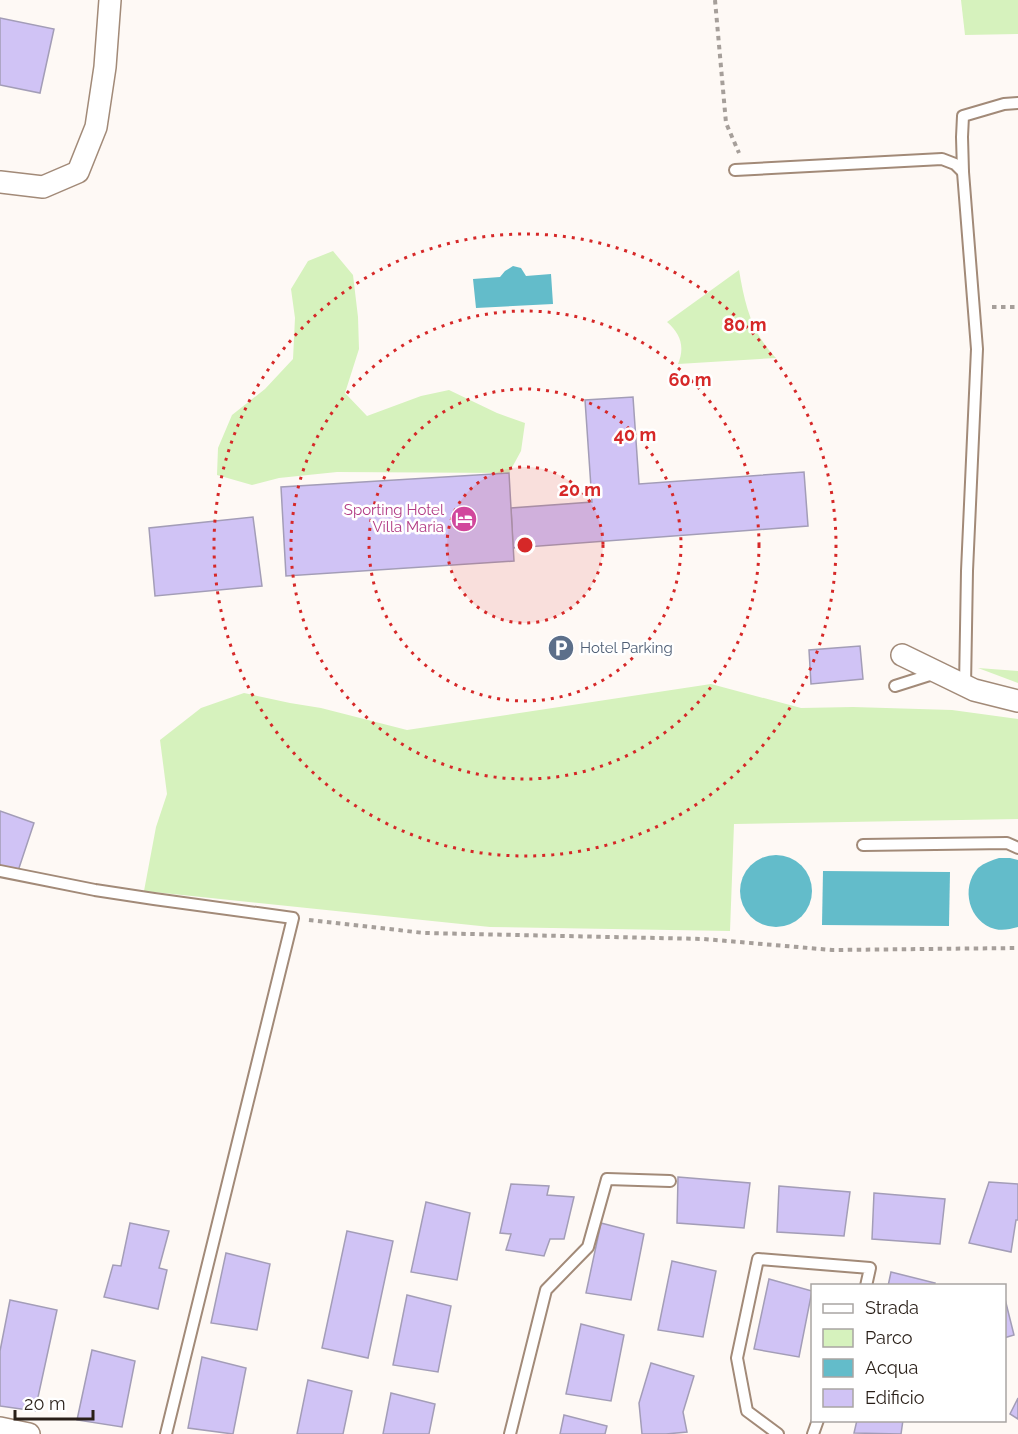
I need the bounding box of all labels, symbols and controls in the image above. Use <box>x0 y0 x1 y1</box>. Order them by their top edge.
text: 80 m <box>723 314 767 335</box>
text: 60 m <box>668 369 712 390</box>
text: 40 m <box>614 424 656 445</box>
text: 20 m <box>559 479 601 500</box>
place label: Sporting Hotel Villa Maria <box>344 501 445 536</box>
hotel icon: Sporting Hotel Villa Maria <box>449 504 479 534</box>
centre of rings <box>515 535 535 555</box>
parking icon: Hotel Parking <box>546 633 576 663</box>
place label: Hotel Parking <box>580 639 673 657</box>
legend <box>811 1284 1006 1422</box>
text: Strada <box>865 1297 919 1318</box>
text: Parco <box>865 1327 913 1348</box>
text: Acqua <box>865 1357 918 1378</box>
scale bar <box>15 1383 93 1421</box>
text: Edificio <box>865 1387 925 1408</box>
text: 20 m <box>24 1393 66 1414</box>

